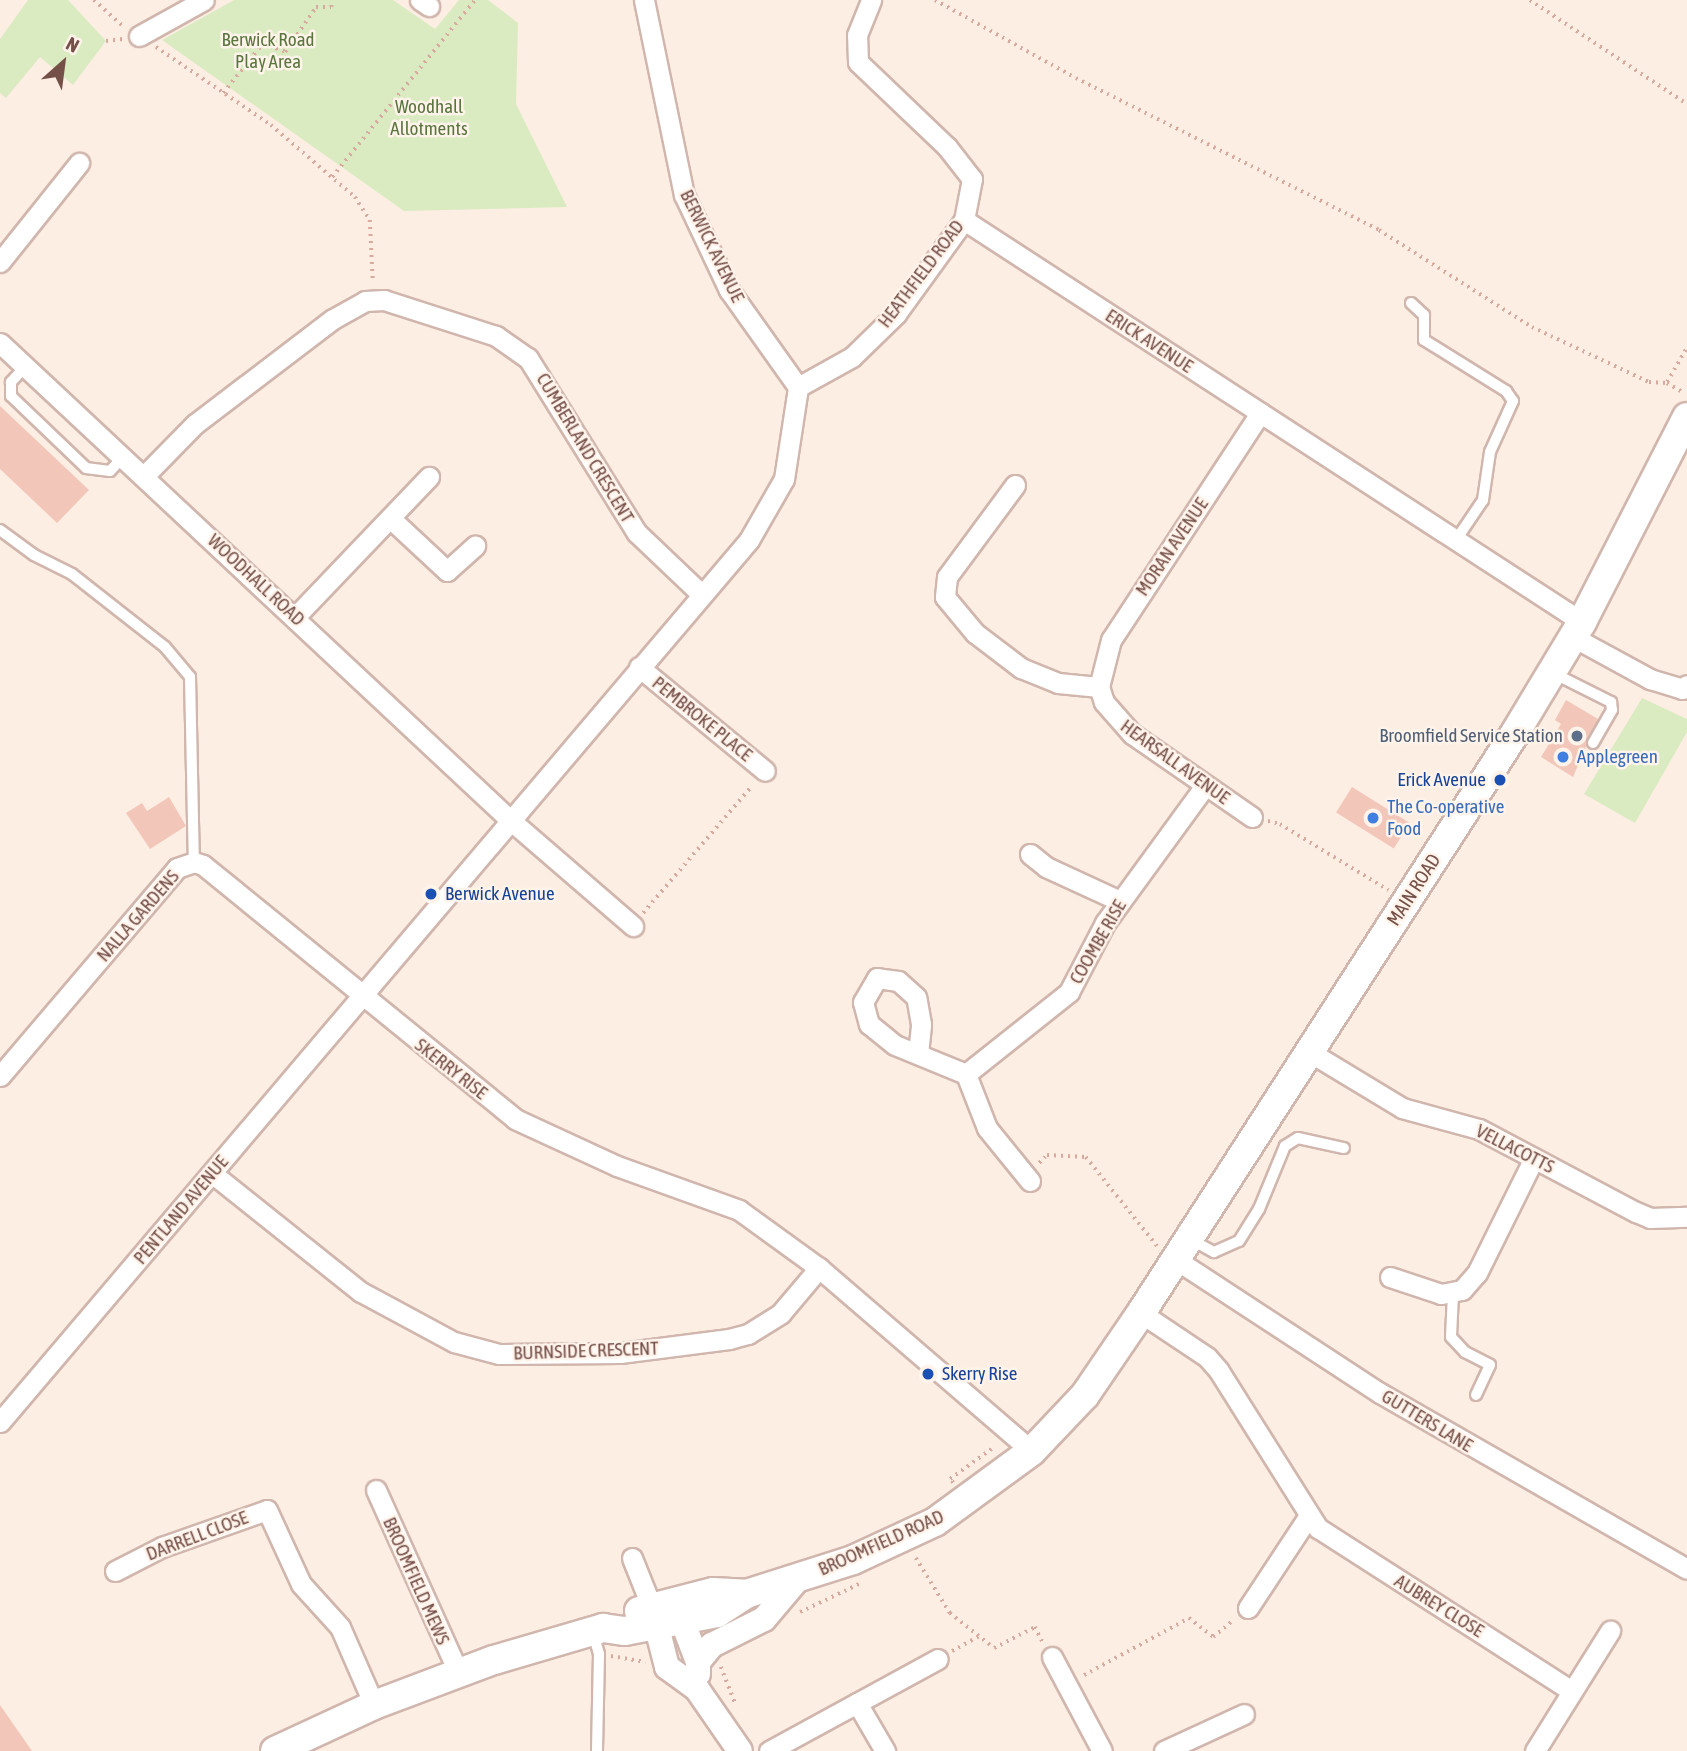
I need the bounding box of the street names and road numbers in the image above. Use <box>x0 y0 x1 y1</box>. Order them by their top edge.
street label: BERWICK AVENUE <box>675 186 749 306</box>
street label: HEATHFIELD ROAD <box>873 216 969 332</box>
street label: ERICK AVENUE <box>1101 304 1197 378</box>
street label: CUMBERLAND CRESCENT <box>531 369 639 527</box>
street label: MORAN AVENUE <box>1131 494 1213 600</box>
street label: WOODHALL ROAD <box>203 529 309 631</box>
street label: PEMBROKE PLACE <box>647 672 757 766</box>
street label: HEARSALL AVENUE <box>1116 715 1234 809</box>
street label: MAIN ROAD <box>1382 850 1446 930</box>
street label: NALLA GARDENS <box>92 866 184 966</box>
street label: COOMBE RISE <box>1065 896 1131 988</box>
street label: SKERRY RISE <box>410 1034 492 1104</box>
street label: VELLACOTTS <box>1472 1120 1558 1178</box>
street label: PENTLAND AVENUE <box>129 1151 233 1269</box>
street label: BURNSIDE CRESCENT <box>513 1337 659 1365</box>
street label: GUTTERS LANE <box>1377 1385 1477 1457</box>
street label: BROOMFIELD ROAD <box>815 1505 947 1581</box>
street label: DARRELL CLOSE <box>143 1506 251 1566</box>
street label: BROOMFIELD MEWS <box>378 1514 454 1648</box>
street label: AUBREY CLOSE <box>1390 1570 1488 1642</box>

